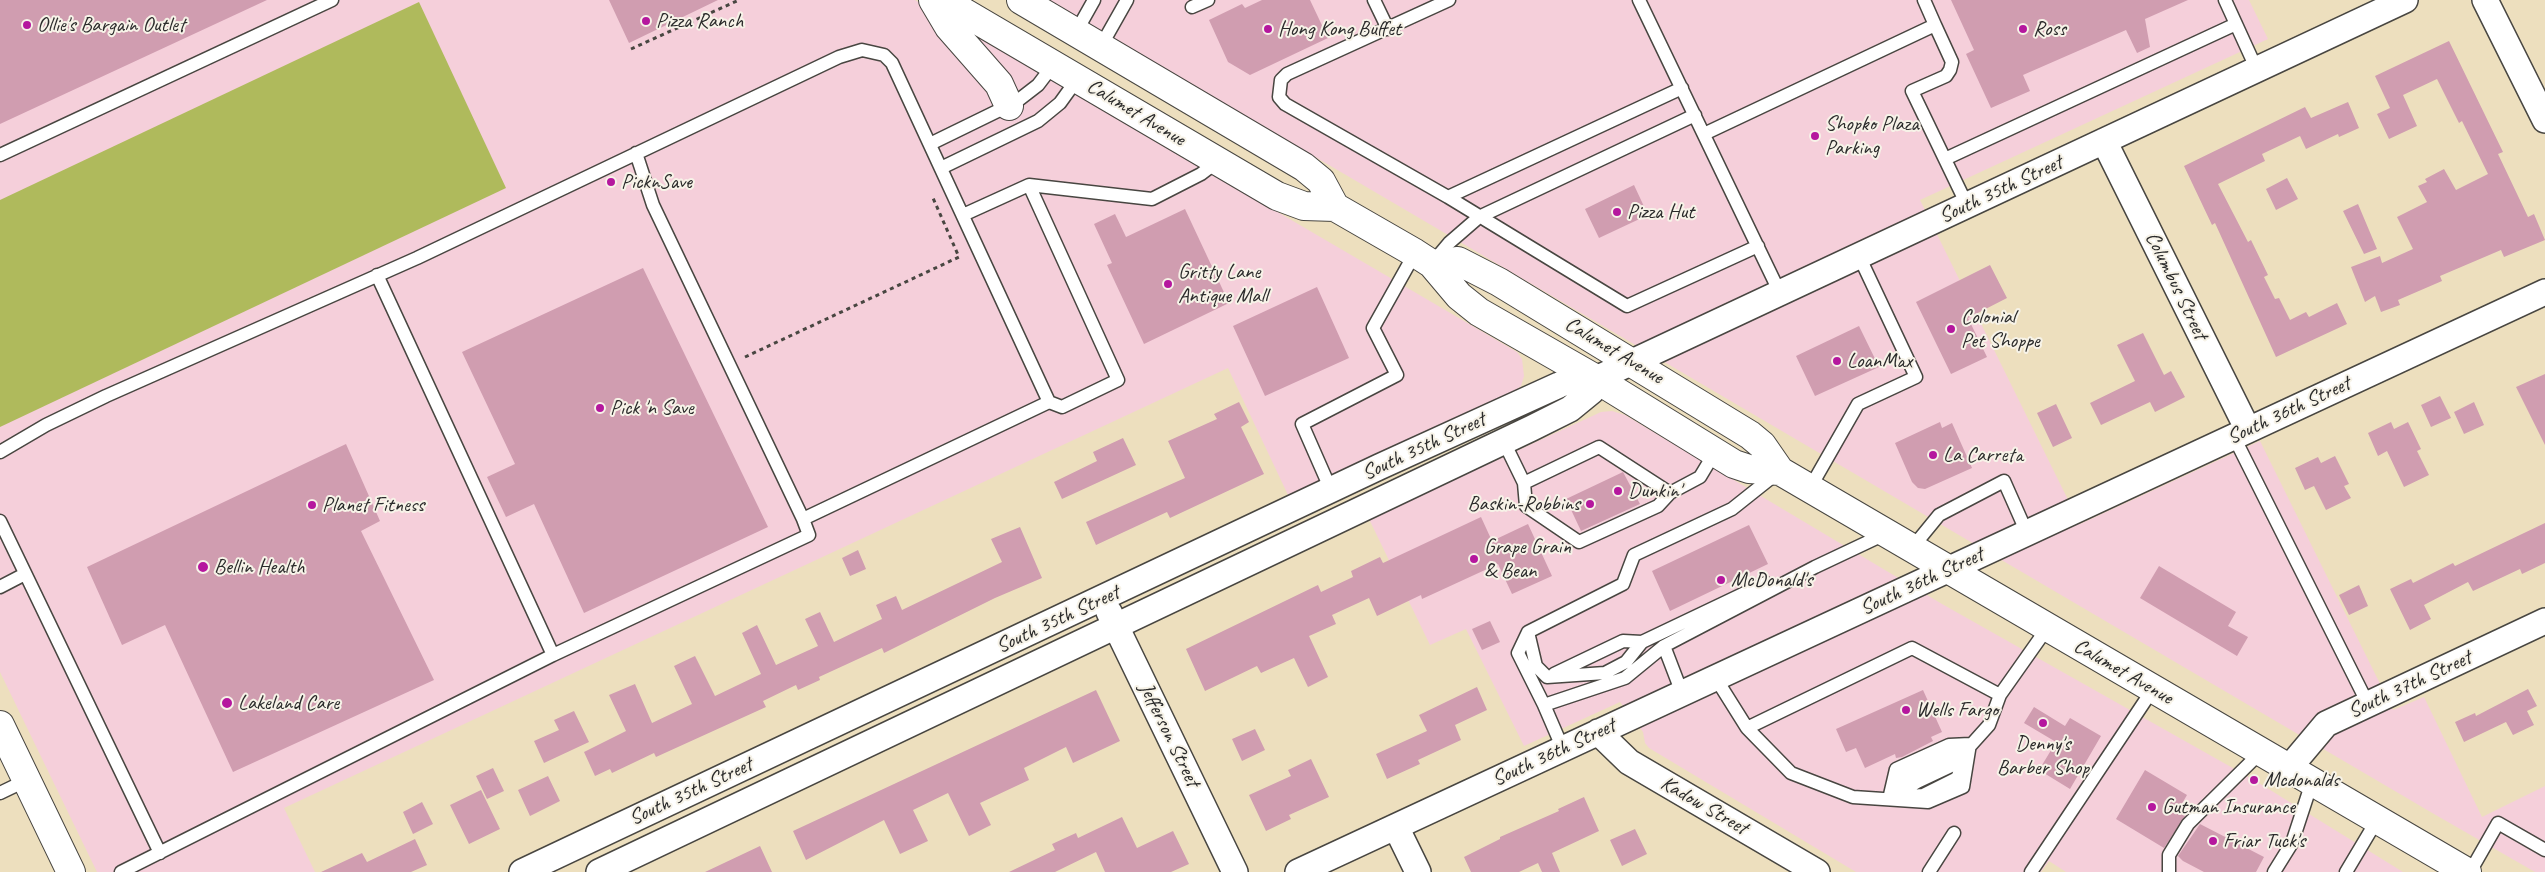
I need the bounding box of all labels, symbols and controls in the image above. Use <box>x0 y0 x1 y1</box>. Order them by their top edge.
place label: Pizza Ranch <box>656 8 743 34</box>
place label: Ollie's Bargain Outlet <box>37 12 185 38</box>
marker: Pizza Ranch <box>640 15 652 27</box>
place label: Hong Kong Buffet <box>1278 16 1401 42</box>
place label: Ross <box>2033 16 2066 42</box>
marker: Ollie's Bargain Outlet <box>21 19 33 31</box>
marker: Hong Kong Buffet <box>1262 23 1274 35</box>
marker: Ross <box>2017 23 2029 35</box>
street label: Calumet Avenue <box>1082 74 1190 152</box>
place label: Shopko Plaza Parking <box>1825 111 1919 161</box>
marker: Shopko Plaza Parking <box>1809 130 1821 142</box>
street label: South 35th Street <box>1935 150 2067 230</box>
place label: PicknSave <box>621 169 692 195</box>
marker: PicknSave <box>605 176 617 188</box>
place label: Pizza Hut <box>1627 199 1694 225</box>
marker: Pizza Hut <box>1611 206 1623 218</box>
street label: Columbus Street <box>2139 228 2213 344</box>
place label: Gritty Lane Antique Mall <box>1178 259 1268 309</box>
marker: Gritty Lane Antique Mall <box>1162 278 1174 290</box>
place label: Colonial Pet Shoppe <box>1961 304 2040 354</box>
street label: Calumet Avenue <box>1560 312 1668 390</box>
marker: Colonial Pet Shoppe <box>1945 323 1957 335</box>
place label: LoanMax <box>1847 348 1912 374</box>
marker: LoanMax <box>1831 355 1843 367</box>
street label: South 36th Street <box>2223 371 2355 451</box>
place label: Pick 'n Save <box>610 395 694 421</box>
marker: Pick 'n Save <box>594 402 606 414</box>
street label: South 35th Street <box>1358 407 1490 487</box>
place label: La Carreta <box>1943 442 2023 468</box>
marker: La Carreta <box>1927 449 1939 461</box>
place label: Dunkin' <box>1628 478 1681 504</box>
marker: Dunkin' <box>1612 485 1624 497</box>
place label: Baskin-Robbins <box>1468 491 1580 517</box>
place label: Planet Fitness <box>322 492 424 518</box>
marker: Baskin-Robbins <box>1584 498 1596 510</box>
marker: Planet Fitness <box>306 499 318 511</box>
place label: Grape Grain & Bean <box>1484 534 1571 584</box>
street label: South 36th Street <box>1856 542 1988 622</box>
marker: Grape Grain & Bean <box>1468 553 1480 565</box>
place label: Bellin Health <box>214 554 305 580</box>
marker: Bellin Health <box>196 560 210 574</box>
place label: McDonald's <box>1731 567 1812 593</box>
marker: McDonald's <box>1715 574 1727 586</box>
street label: South 35th Street <box>992 580 1124 660</box>
street label: Calumet Avenue <box>2069 633 2177 711</box>
street label: South 37th Street <box>2344 645 2476 725</box>
street label: Jefferson Street <box>1133 679 1205 791</box>
place label: Lakeland Care <box>238 690 339 716</box>
marker: Lakeland Care <box>220 696 234 710</box>
place label: Wells Fargo <box>1916 697 1998 723</box>
marker: Wells Fargo <box>1900 704 1912 716</box>
street label: South 36th Street <box>1488 713 1620 793</box>
marker: Denny's Barber Shop <box>2037 717 2049 729</box>
place label: Denny's Barber Shop <box>1997 731 2089 781</box>
street label: South 35th Street <box>625 752 757 832</box>
place label: Mcdonalds <box>2264 767 2339 793</box>
street label: Kadow Street <box>1656 771 1752 841</box>
marker: Mcdonalds <box>2248 774 2260 786</box>
place label: Gutman Insurance <box>2162 794 2295 820</box>
marker: Gutman Insurance <box>2146 801 2158 813</box>
place label: Friar Tuck's <box>2223 828 2305 854</box>
marker: Friar Tuck's <box>2207 835 2219 847</box>

